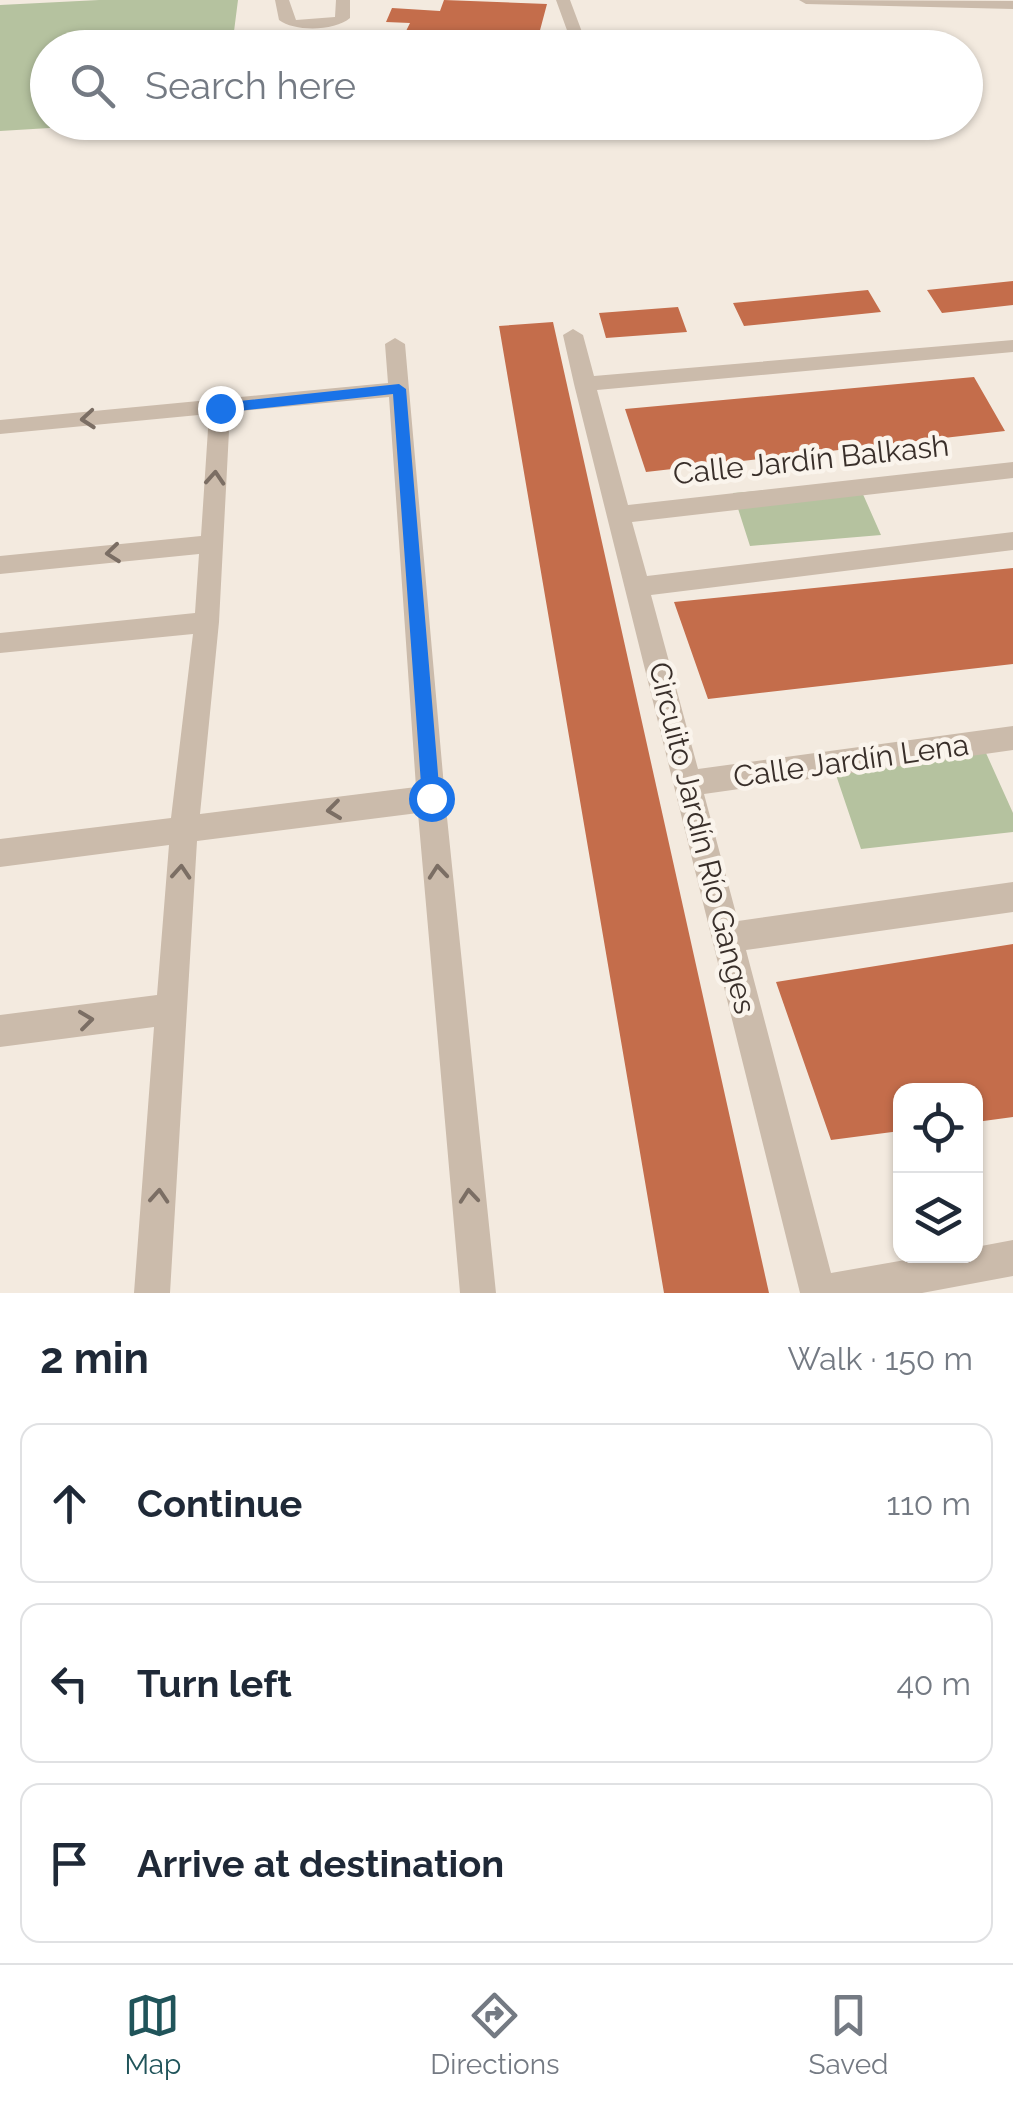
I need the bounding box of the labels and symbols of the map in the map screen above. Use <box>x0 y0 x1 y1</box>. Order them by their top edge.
route end <box>198 386 244 432</box>
one-way arrow <box>80 408 96 430</box>
street label: Calle Jardín Balkash <box>671 428 951 491</box>
one-way arrow <box>204 470 225 486</box>
one-way arrow <box>104 542 120 564</box>
street label: Circuito Jardín Río Ganges <box>642 659 763 1017</box>
street label: Calle Jardín Lena <box>731 727 971 794</box>
route start <box>409 776 455 822</box>
one-way arrow <box>326 799 342 820</box>
one-way arrow <box>170 863 191 879</box>
one-way arrow <box>428 864 449 880</box>
one-way arrow <box>78 1010 94 1031</box>
one-way arrow <box>147 1187 169 1203</box>
one-way arrow <box>458 1188 480 1204</box>

